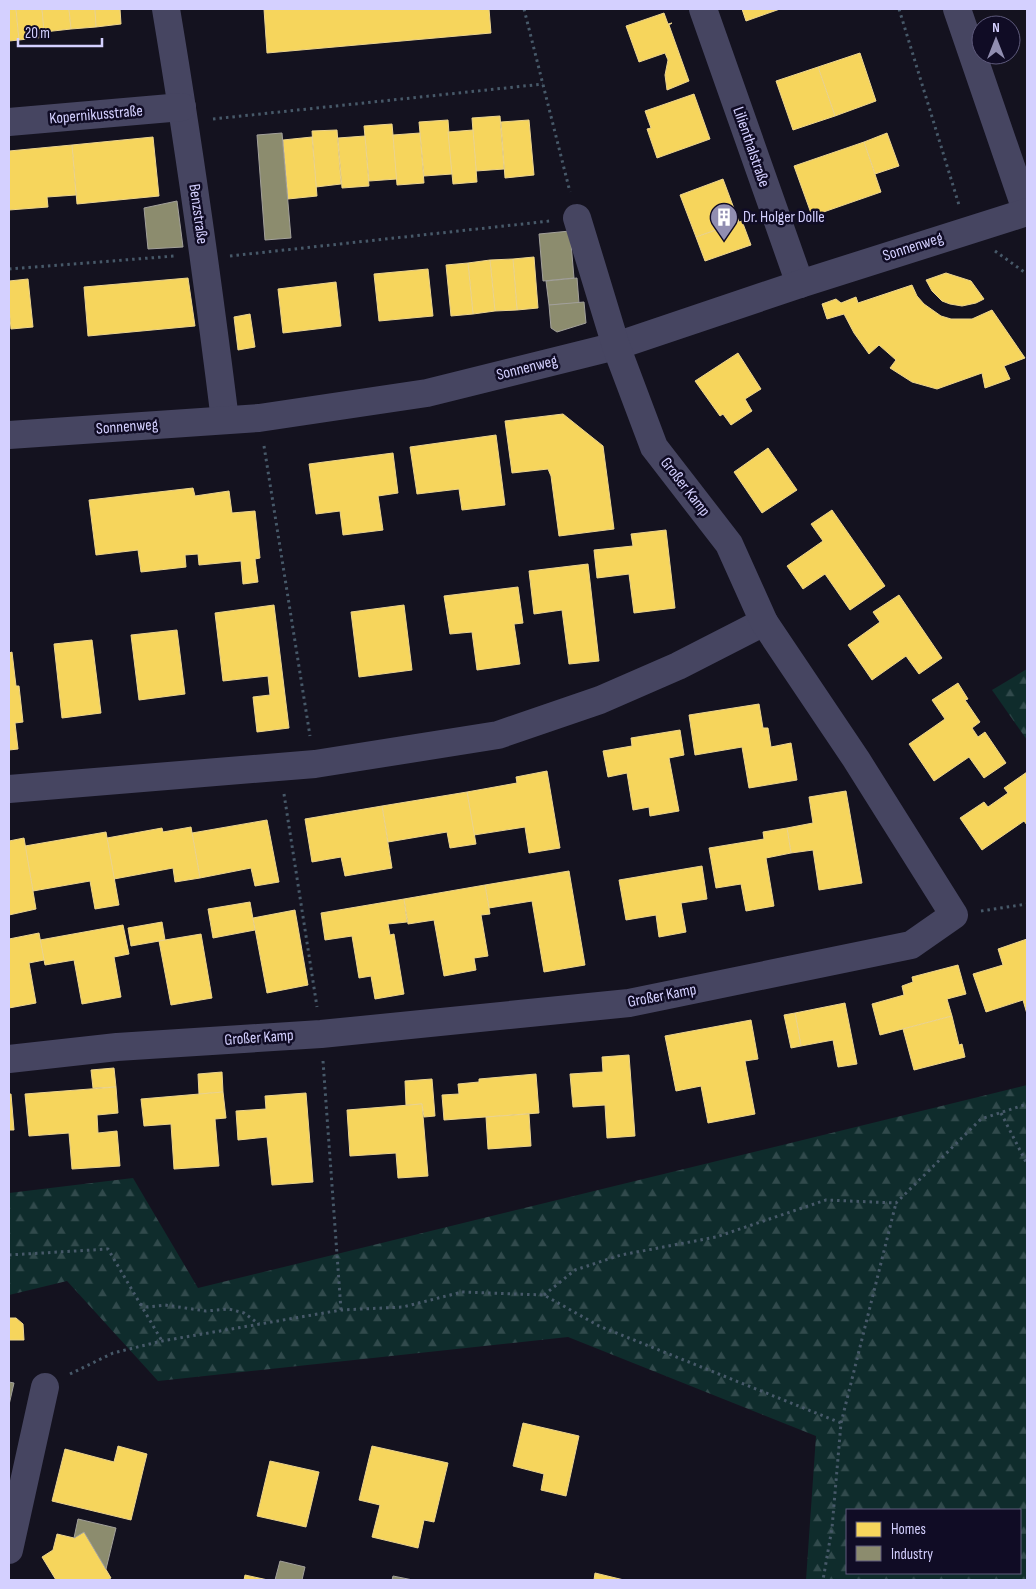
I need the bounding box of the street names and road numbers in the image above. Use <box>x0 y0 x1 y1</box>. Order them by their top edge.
street label: Kopernikusstraße <box>48 101 144 129</box>
street label: Lilienthalstraße <box>728 104 774 190</box>
street label: Benzstraße <box>184 183 212 245</box>
street label: Sonnenweg <box>880 228 946 266</box>
street label: Sonnenweg <box>495 351 559 385</box>
street label: Sonnenweg <box>95 415 159 439</box>
street label: Großer Kamp <box>656 454 714 520</box>
street label: Großer Kamp <box>626 980 698 1012</box>
street label: Großer Kamp <box>224 1026 294 1050</box>

